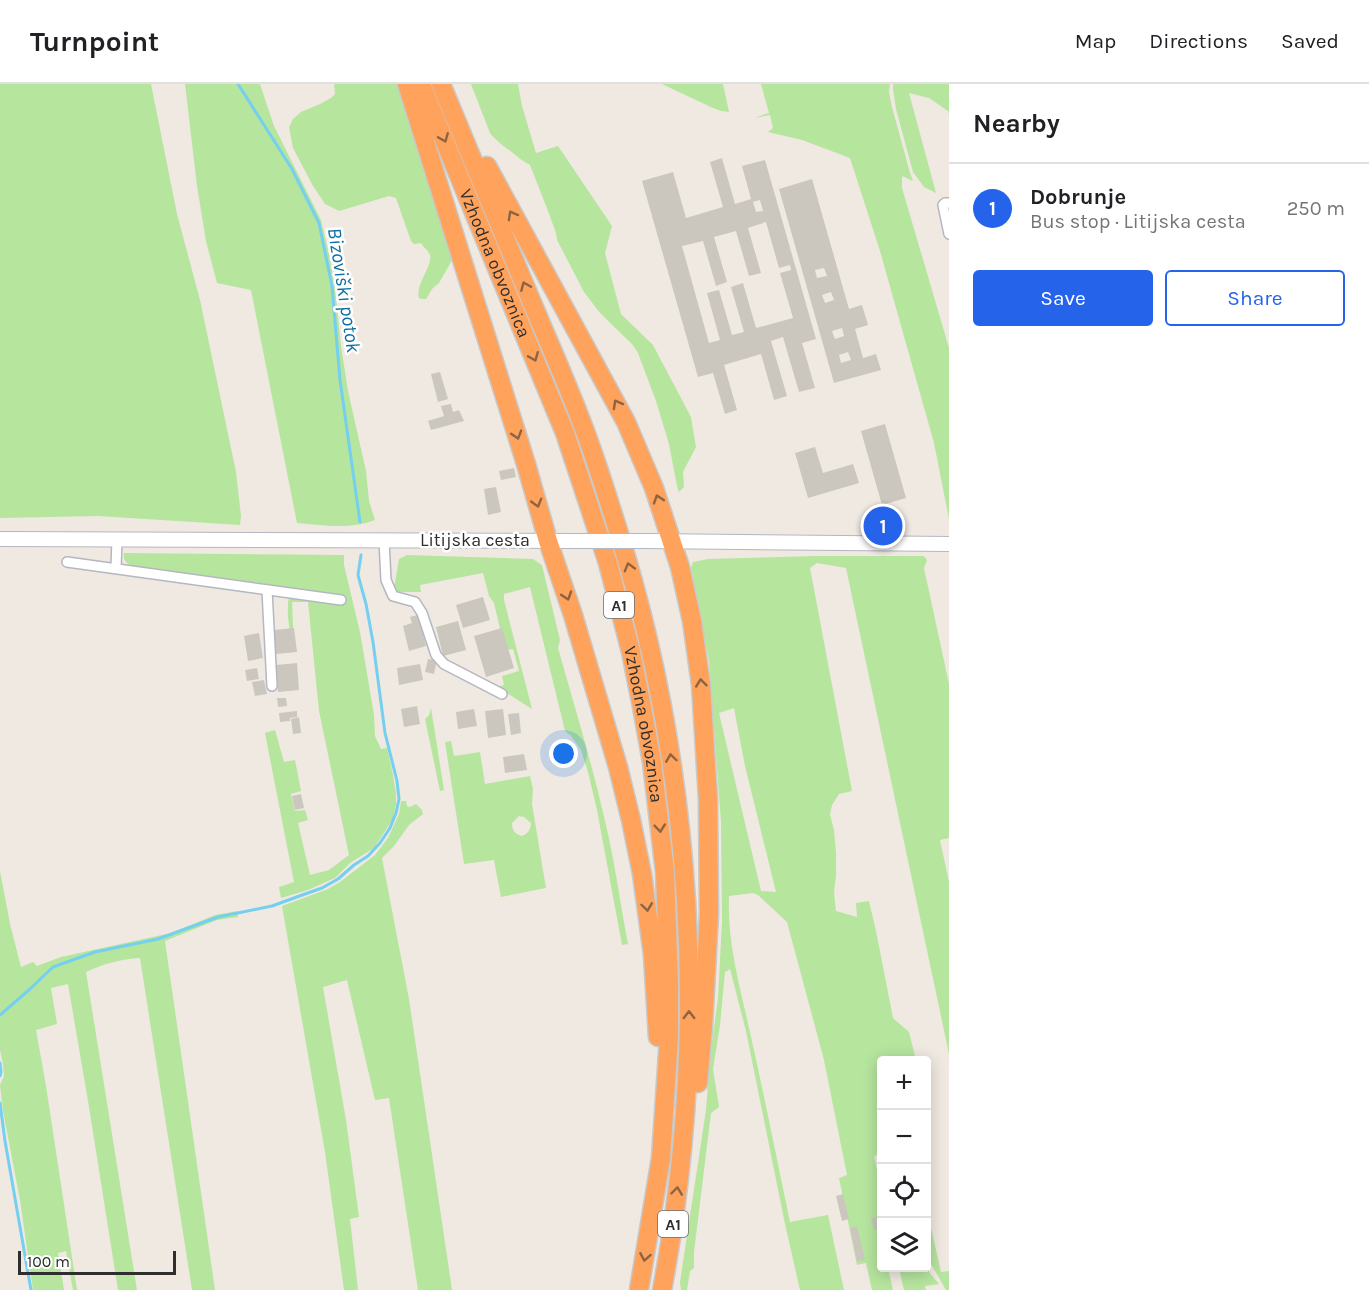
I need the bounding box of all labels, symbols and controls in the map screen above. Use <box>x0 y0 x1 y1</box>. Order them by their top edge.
text: Turnpoint <box>30 25 159 58</box>
text: Map <box>1075 29 1116 53</box>
text: Directions <box>1149 29 1248 53</box>
text: Saved <box>1281 29 1339 53</box>
text: Nearby <box>973 108 1060 139</box>
one-way arrow <box>437 132 449 143</box>
text: Dobrunje <box>1030 184 1126 210</box>
street label: Vzhodna obvoznica <box>455 186 535 341</box>
text: 1 <box>989 197 996 220</box>
text: 250 m <box>1287 197 1345 220</box>
text: Bus stop · Litijska cesta <box>1030 210 1246 233</box>
one-way arrow <box>508 211 519 221</box>
water label: Bizoviški potok <box>323 226 365 355</box>
button: Save <box>973 270 1153 326</box>
button: Share <box>1165 270 1345 326</box>
one-way arrow <box>520 282 532 293</box>
one-way arrow <box>527 351 539 362</box>
one-way arrow <box>612 400 624 411</box>
one-way arrow <box>510 429 522 440</box>
one-way arrow <box>652 494 665 505</box>
one-way arrow <box>530 497 542 507</box>
pin: 1 <box>864 504 902 548</box>
street label: Litijska cesta <box>420 529 530 551</box>
one-way arrow <box>624 562 636 573</box>
one-way arrow <box>559 590 572 601</box>
road number: A1 <box>604 592 634 618</box>
street label: Vzhodna obvoznica <box>619 644 668 804</box>
one-way arrow <box>695 679 708 688</box>
your location <box>549 739 578 768</box>
one-way arrow <box>665 753 677 762</box>
one-way arrow <box>653 823 666 832</box>
one-way arrow <box>640 902 652 911</box>
one-way arrow <box>683 1010 695 1019</box>
map controls <box>877 1056 931 1272</box>
button: + <box>877 1056 931 1110</box>
button: − <box>877 1110 931 1164</box>
button: locate <box>877 1164 931 1218</box>
one-way arrow <box>670 1186 683 1195</box>
road number: A1 <box>658 1211 688 1237</box>
button: layers <box>877 1218 931 1272</box>
scale bar <box>18 1248 176 1276</box>
text: 100 m <box>27 1252 70 1271</box>
one-way arrow <box>639 1252 652 1262</box>

